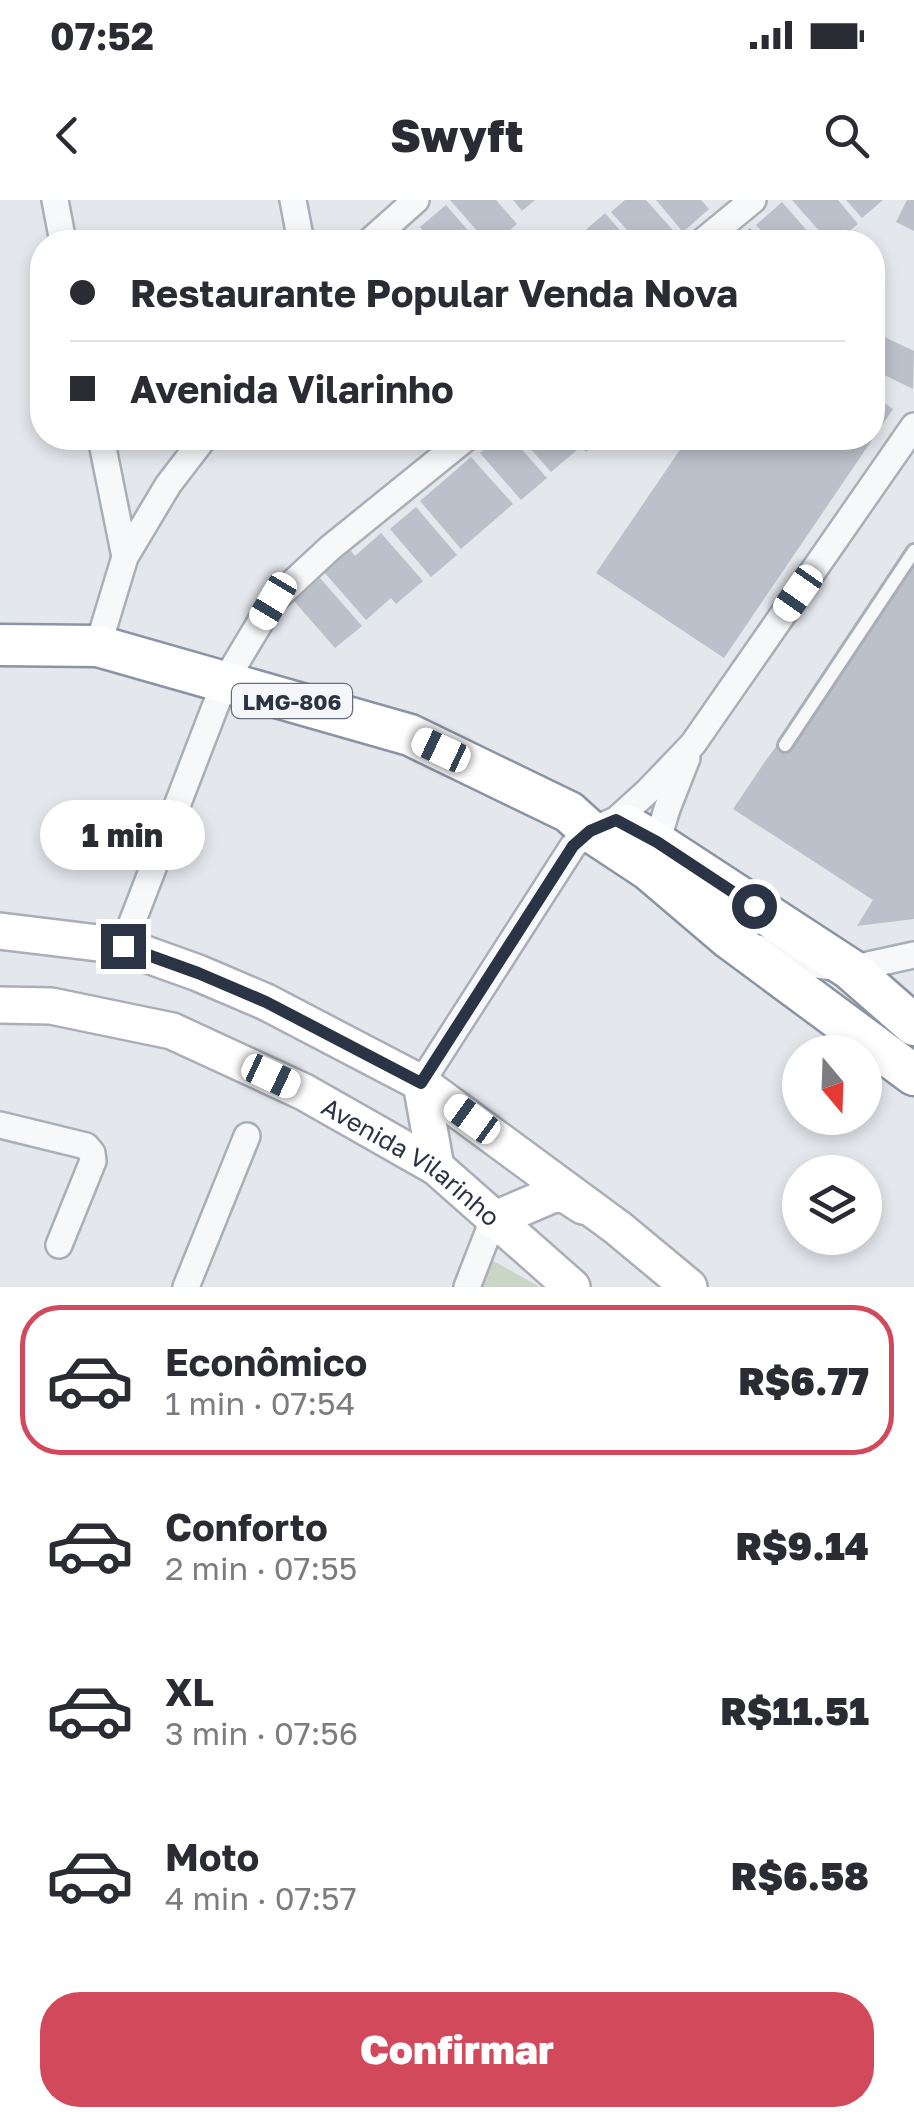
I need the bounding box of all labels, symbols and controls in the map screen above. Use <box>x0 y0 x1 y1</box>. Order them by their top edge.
text: 07:52 <box>50 13 154 58</box>
icon: back <box>40 108 95 163</box>
text: Swyft <box>391 108 523 162</box>
icon: search <box>819 108 874 163</box>
text: Restaurante Popular Venda Nova <box>130 270 738 315</box>
text: Avenida Vilarinho <box>130 366 454 411</box>
car <box>769 560 827 626</box>
car <box>245 568 301 634</box>
road number: LMG-806 <box>232 684 352 718</box>
car <box>407 724 475 776</box>
callout: 1 min <box>41 801 206 871</box>
text: 1 min <box>82 816 163 854</box>
route start <box>732 884 777 929</box>
route end <box>101 924 146 969</box>
north arrow <box>782 1035 882 1135</box>
map controls <box>782 1035 882 1255</box>
car <box>237 1050 305 1102</box>
car <box>439 1089 505 1149</box>
street label: Avenida Vilarinho <box>317 1090 507 1232</box>
button: layers <box>782 1155 882 1255</box>
icon: car <box>45 1335 135 1425</box>
text: Econômico <box>165 1339 367 1384</box>
text: R$6.77 <box>738 1358 869 1403</box>
text: 1 min · 07:54 <box>165 1384 355 1422</box>
icon: car <box>45 1500 135 1590</box>
text: Conforto <box>165 1504 328 1549</box>
text: R$9.14 <box>736 1523 869 1568</box>
text: 2 min · 07:55 <box>165 1549 357 1587</box>
icon: car <box>45 1665 135 1755</box>
text: XL <box>165 1669 214 1714</box>
text: R$11.51 <box>720 1688 869 1733</box>
text: 3 min · 07:56 <box>165 1714 358 1752</box>
icon: car <box>45 1830 135 1920</box>
text: Moto <box>165 1834 259 1879</box>
text: R$6.58 <box>731 1853 869 1898</box>
text: 4 min · 07:57 <box>165 1879 357 1917</box>
button: Confirmar <box>40 1992 874 2107</box>

